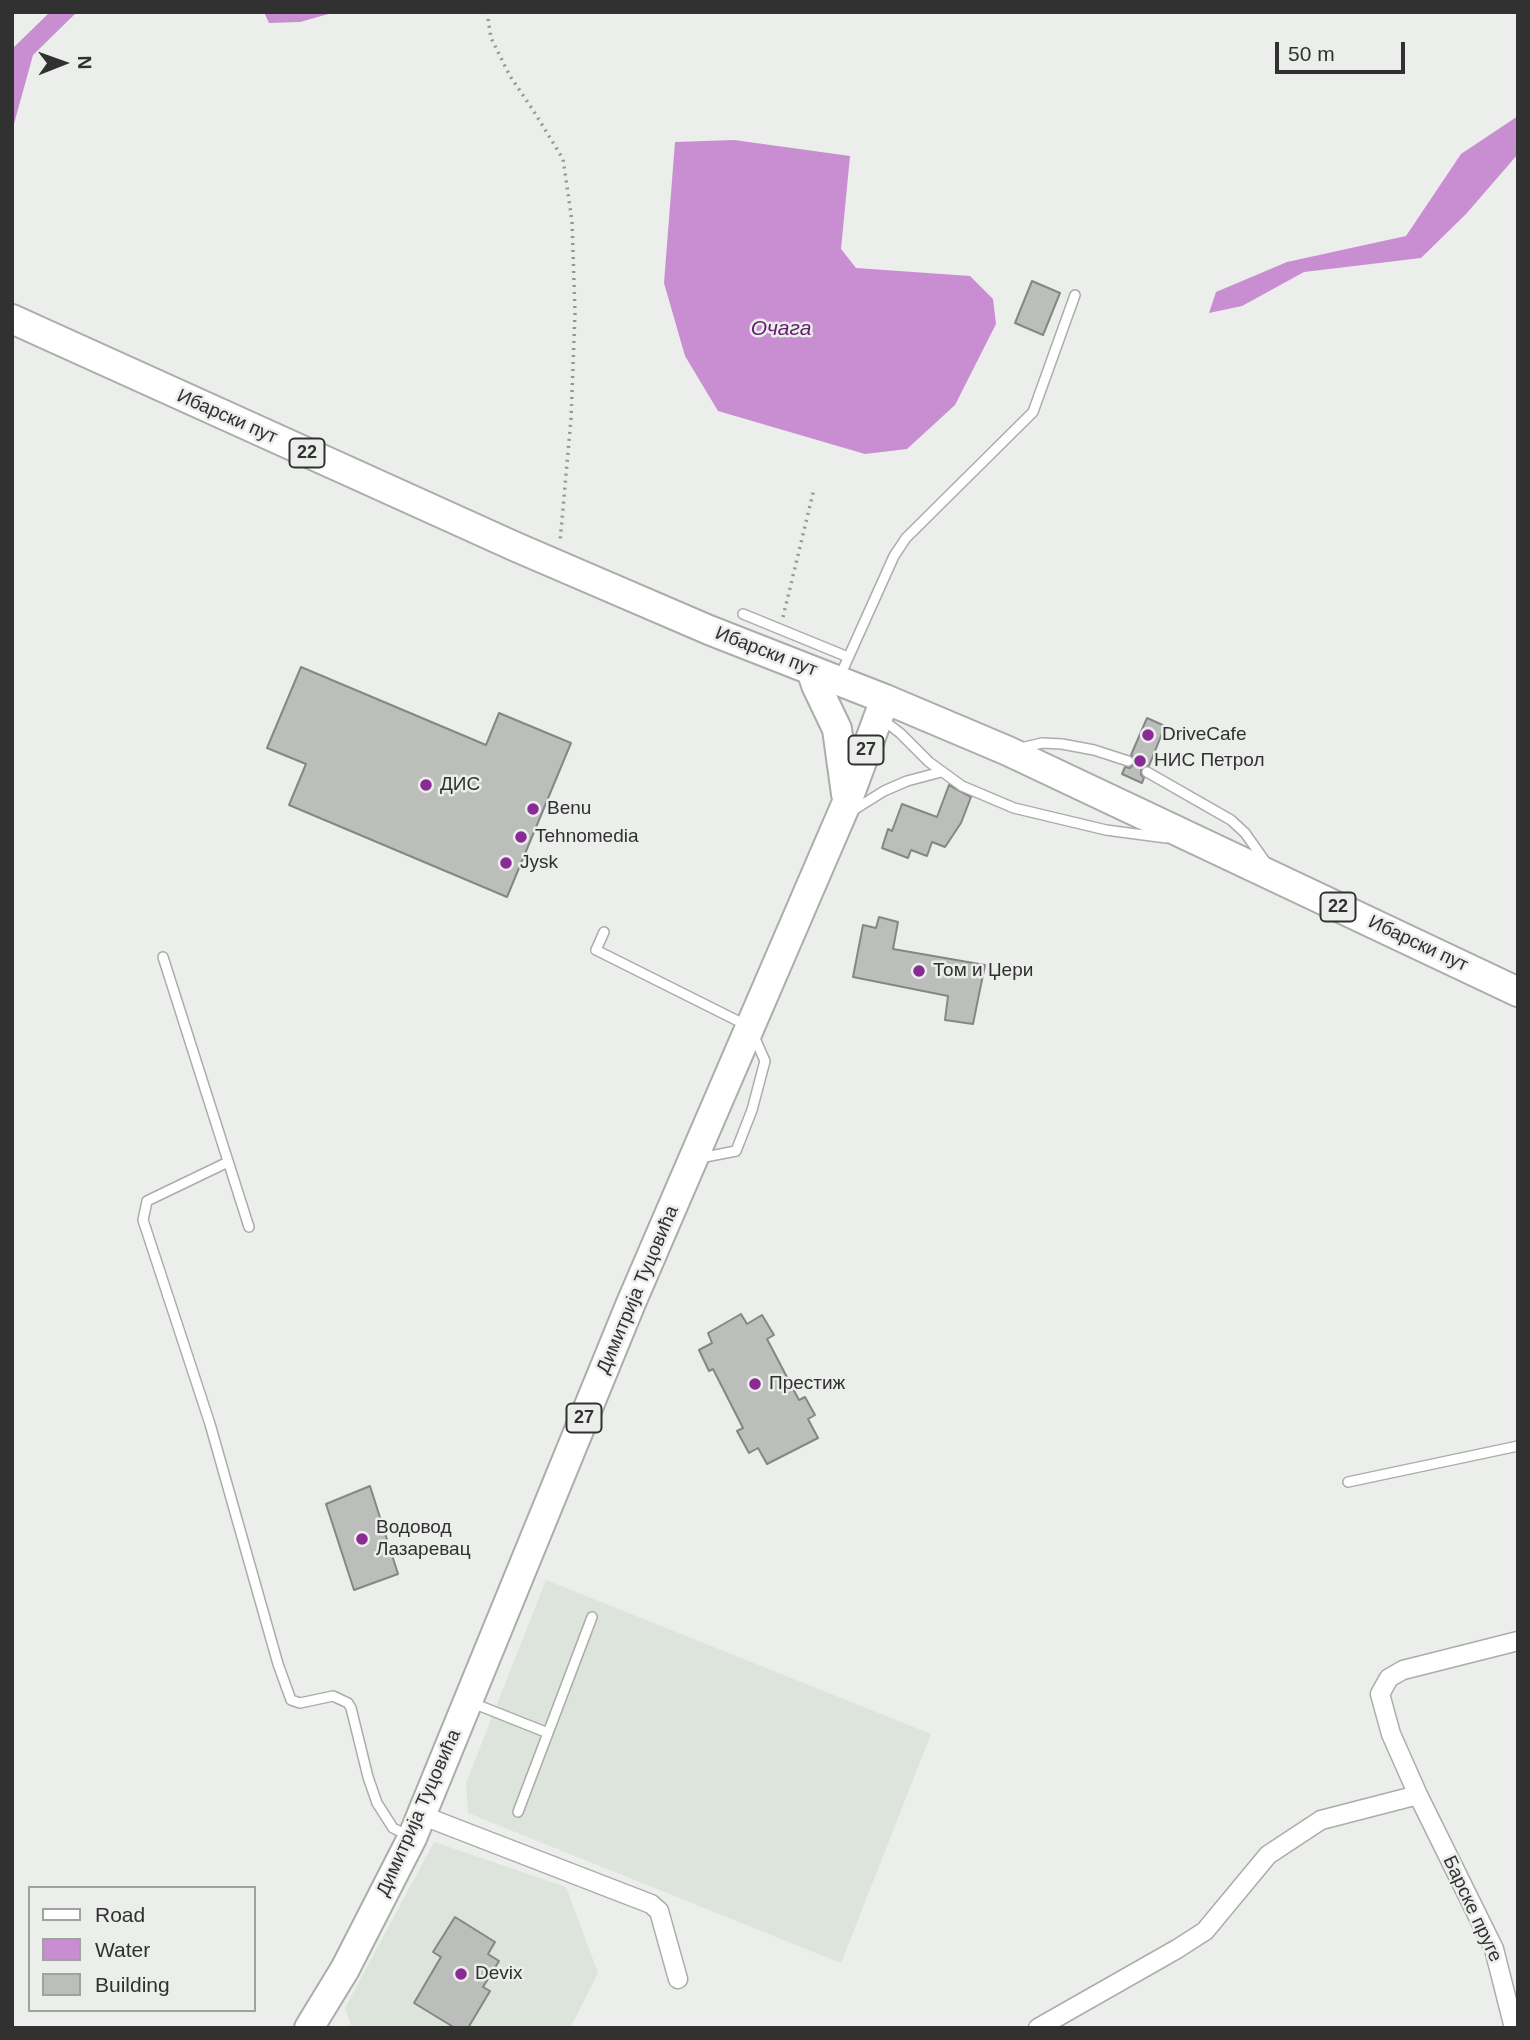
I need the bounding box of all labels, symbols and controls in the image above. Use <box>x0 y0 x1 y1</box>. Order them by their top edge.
north arrow <box>28 28 98 98</box>
scale bar <box>1278 28 1408 72</box>
text: 50 m <box>1288 42 1335 65</box>
text: N <box>74 56 95 70</box>
water label: Очага <box>751 316 811 342</box>
street label: Ибарски пут <box>173 385 281 449</box>
road number: 22 <box>290 438 324 467</box>
street label: Ибарски пут <box>712 622 820 682</box>
place label: DriveCafe <box>1162 724 1246 746</box>
marker: DriveCafe <box>1140 727 1156 743</box>
road number: 27 <box>848 736 884 764</box>
place label: НИС Петрол <box>1154 750 1264 772</box>
marker: НИС Петрол <box>1132 753 1148 769</box>
place label: ДИС <box>440 774 480 796</box>
marker: ДИС <box>418 777 434 793</box>
place label: Benu <box>547 798 591 820</box>
marker: Benu <box>525 801 541 817</box>
place label: Tehnomedia <box>535 826 639 848</box>
marker: Tehnomedia <box>513 829 529 845</box>
place label: Jysk <box>520 852 558 874</box>
marker: Jysk <box>498 855 514 871</box>
road number: 22 <box>1320 893 1356 922</box>
street label: Ибарски пут <box>1364 911 1472 977</box>
place label: Том и Џери <box>933 960 1033 982</box>
marker: Том и Џери <box>911 963 927 979</box>
street label: Димитрија Туцовића <box>592 1203 684 1377</box>
place label: Престиж <box>769 1373 845 1395</box>
marker: Престиж <box>747 1376 763 1392</box>
road number: 27 <box>566 1404 602 1433</box>
place label: Водовод Лазаревац <box>376 1517 471 1561</box>
marker: Водовод Лазаревац <box>354 1531 370 1547</box>
street label: Димитрија Туцовића <box>372 1726 466 1900</box>
street label: Барске пруге <box>1437 1852 1507 1966</box>
legend <box>28 1886 256 2012</box>
text: Road <box>95 1903 145 1926</box>
text: Water <box>95 1938 150 1961</box>
place label: Devix <box>475 1963 523 1985</box>
marker: Devix <box>453 1966 469 1982</box>
text: Building <box>95 1973 170 1996</box>

